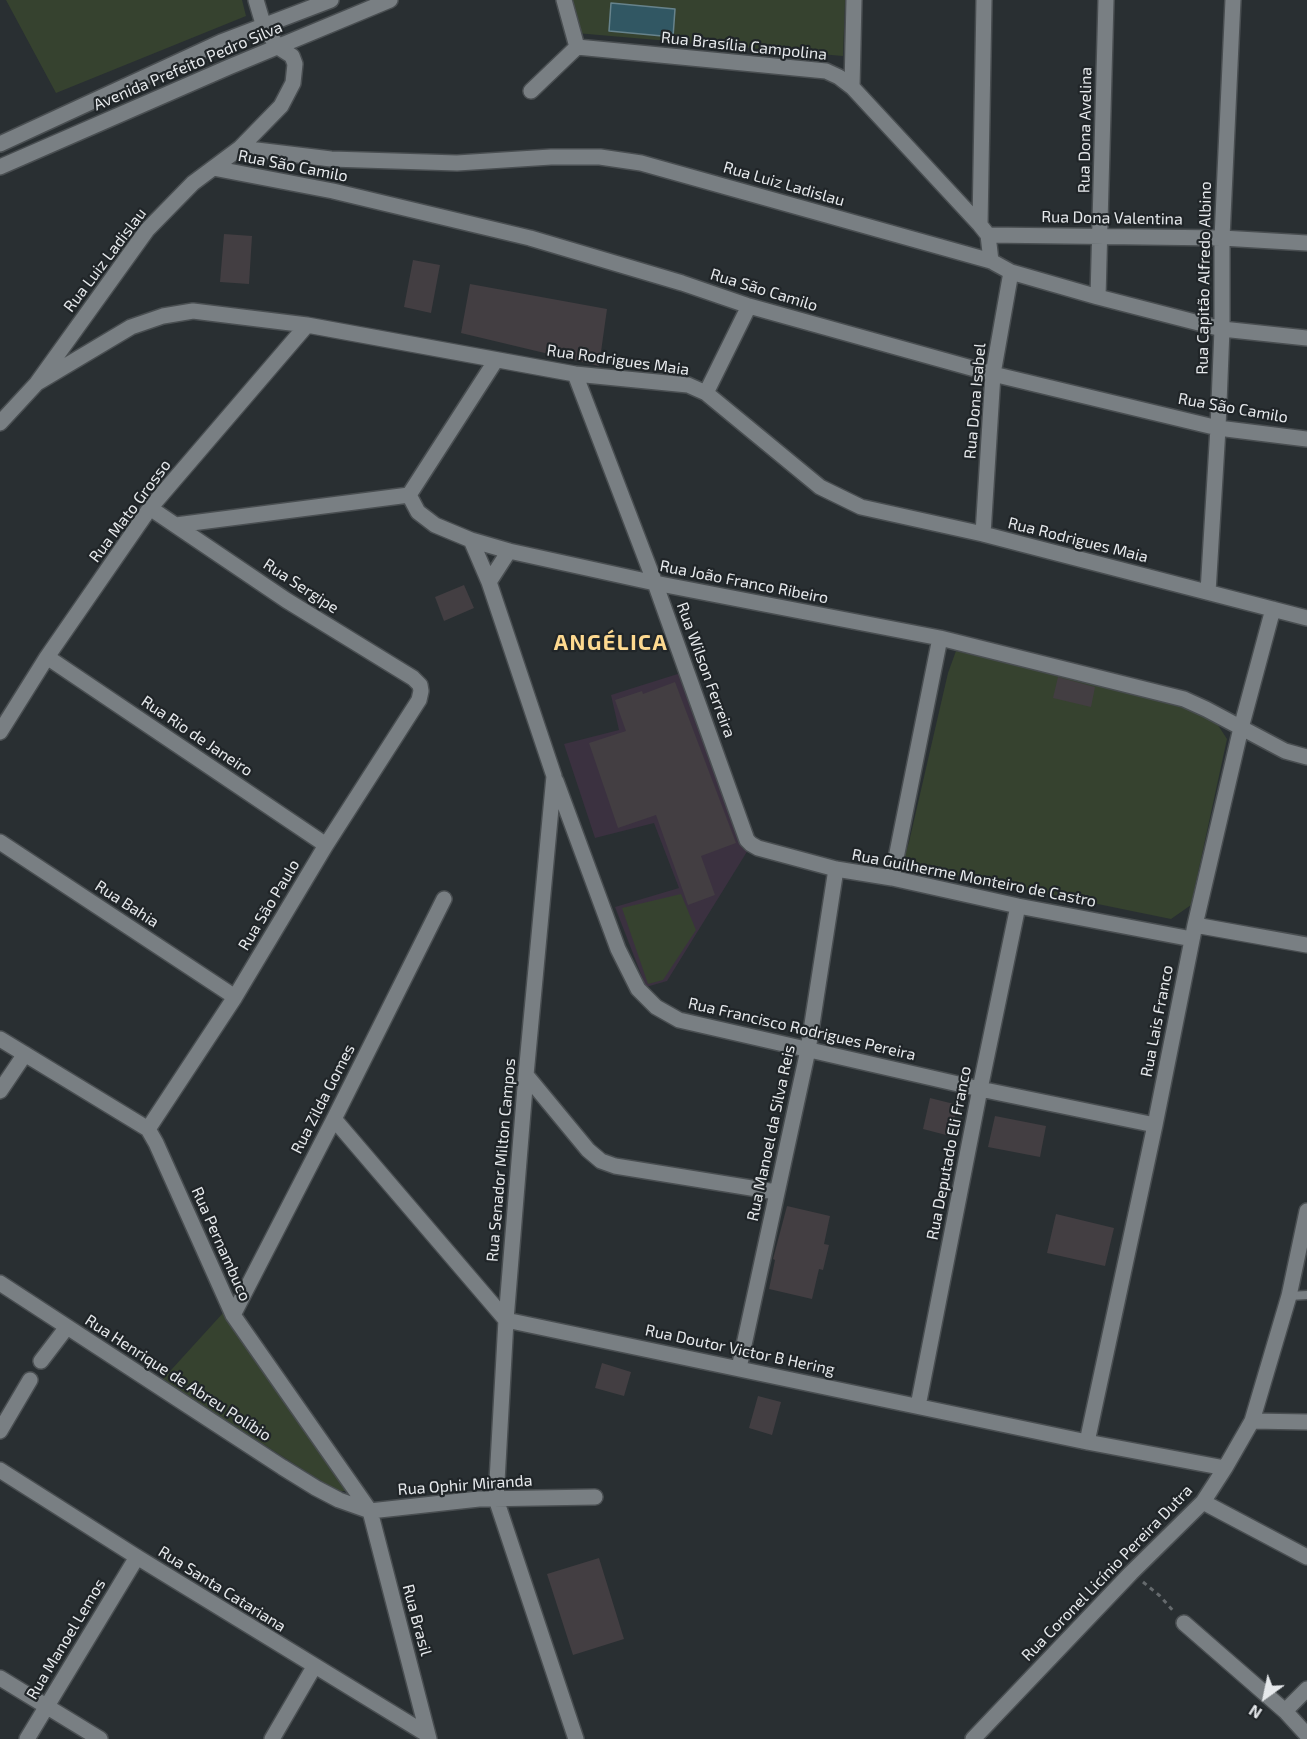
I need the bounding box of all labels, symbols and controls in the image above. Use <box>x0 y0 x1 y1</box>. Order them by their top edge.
street label: Avenida Prefeito Pedro Silva <box>91 17 285 115</box>
street label: Rua Brasília Campolina <box>660 28 828 64</box>
street label: Rua Dona Avelina <box>1074 67 1096 193</box>
street label: Rua São Camilo <box>236 146 350 186</box>
street label: Rua Luiz Ladislau <box>721 157 847 211</box>
street label: Rua Capitão Alfredo Albino <box>1193 181 1215 375</box>
street label: Rua Luiz Ladislau <box>60 204 150 316</box>
street label: Rua Dona Valentina <box>1041 207 1183 229</box>
street label: Rua São Camilo <box>708 265 820 315</box>
street label: Rua Rodrigues Maia <box>546 340 690 380</box>
street label: Rua Dona Isabel <box>960 342 990 460</box>
street label: Rua São Camilo <box>1176 389 1290 427</box>
street label: Rua Mato Grosso <box>85 456 175 566</box>
street label: Rua Rodrigues Maia <box>1006 513 1150 567</box>
street label: Rua Sergipe <box>260 555 342 617</box>
street label: Rua João Franco Ribeiro <box>658 556 830 608</box>
street label: Rua Wilson Ferreira <box>673 600 739 740</box>
district label: ANGÉLICA <box>554 630 668 656</box>
street label: Rua Rio de Janeiro <box>138 692 256 780</box>
street label: Rua Guilherme Monteiro de Castro <box>850 845 1098 911</box>
street label: Rua São Paulo <box>234 856 304 954</box>
street label: Rua Bahia <box>92 876 162 932</box>
street label: Rua Lais Franco <box>1137 963 1177 1079</box>
street label: Rua Francisco Rodrigues Pereira <box>686 993 918 1065</box>
street label: Rua Zilda Gomes <box>287 1041 359 1157</box>
street label: Rua Manoel da Silva Reis <box>743 1043 799 1223</box>
street label: Rua Senador Milton Campos <box>483 1057 519 1263</box>
street label: Rua Deputado Eli Franco <box>923 1065 975 1241</box>
street label: Rua Pernambuco <box>187 1184 255 1304</box>
street label: Rua Henrique de Abreu Políbio <box>81 1311 275 1445</box>
street label: Rua Doutor Victor B Hering <box>643 1321 837 1379</box>
street label: Rua Ophir Miranda <box>397 1471 533 1499</box>
street label: Rua Coronel Licínio Pereira Dutra <box>1018 1481 1196 1665</box>
street label: Rua Santa Catariana <box>155 1542 289 1636</box>
street label: Rua Manoel Lemos <box>22 1575 110 1703</box>
street label: Rua Brasil <box>398 1582 436 1658</box>
north arrow <box>1235 1667 1295 1727</box>
text: N <box>1245 1701 1265 1724</box>

